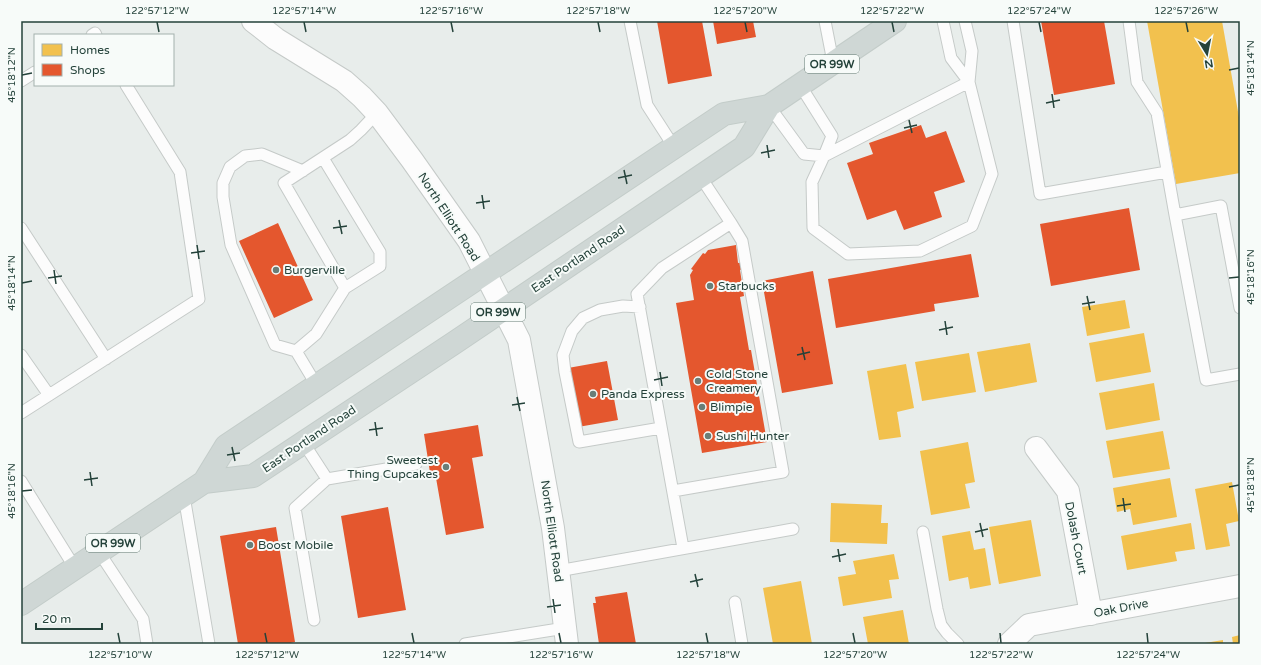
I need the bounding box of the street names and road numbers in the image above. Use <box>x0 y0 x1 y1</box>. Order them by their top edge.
road number: OR 99W <box>805 55 859 73</box>
street label: North Elliott Road <box>415 170 483 264</box>
street label: East Portland Road <box>528 222 628 296</box>
road number: OR 99W <box>471 303 525 321</box>
street label: East Portland Road <box>259 402 359 476</box>
street label: North Elliott Road <box>538 479 566 583</box>
street label: Dolash Court <box>1062 500 1090 576</box>
road number: OR 99W <box>86 534 140 552</box>
street label: Oak Drive <box>1092 596 1150 620</box>

